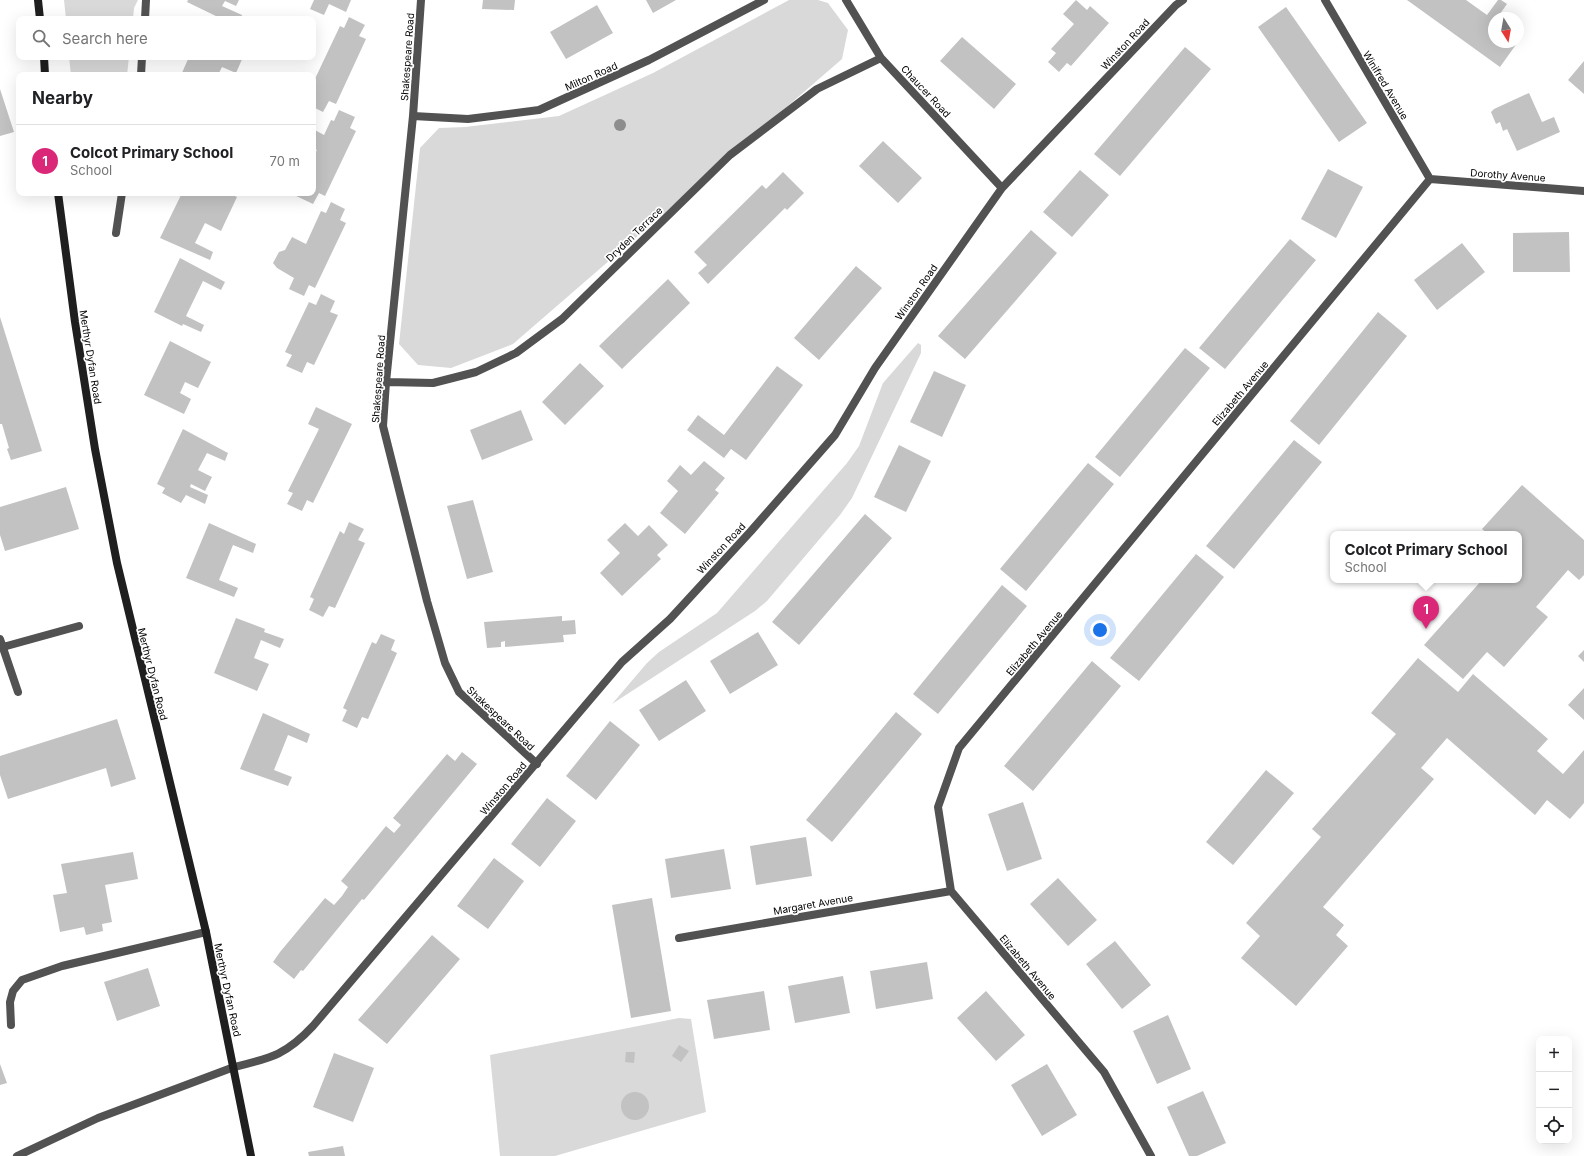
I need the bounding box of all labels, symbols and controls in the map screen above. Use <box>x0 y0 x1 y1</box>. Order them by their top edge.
north arrow <box>1488 12 1524 48</box>
street label: Shakespeare Road <box>398 13 416 101</box>
search box <box>16 16 316 60</box>
street label: Winston Road <box>1098 16 1152 72</box>
icon: search <box>30 27 52 49</box>
text: Search here <box>62 29 148 48</box>
street label: Winifred Avenue <box>1361 49 1411 122</box>
street label: Milton Road <box>563 59 619 93</box>
street label: Chaucer Road <box>899 62 953 120</box>
text: Nearby <box>32 88 93 108</box>
text: Colcot Primary School <box>70 143 233 162</box>
text: 1 <box>42 153 48 169</box>
text: 70 m <box>270 153 300 169</box>
text: School <box>70 162 112 178</box>
street label: Dorothy Avenue <box>1470 166 1546 184</box>
street label: Dryden Terrace <box>603 204 665 264</box>
street label: Winston Road <box>892 262 940 322</box>
street label: Merthyr Dyfan Road <box>78 309 104 405</box>
street label: Shakespeare Road <box>369 335 387 423</box>
street label: Elizabeth Avenue <box>1209 358 1271 428</box>
street label: Winston Road <box>694 520 748 576</box>
popup <box>1330 531 1522 583</box>
text: Colcot Primary School <box>1344 540 1508 559</box>
text: School <box>1344 559 1387 575</box>
pin: 1 <box>1413 596 1439 629</box>
street label: Elizabeth Avenue <box>1003 608 1065 678</box>
your location <box>1090 620 1110 640</box>
street label: Merthyr Dyfan Road <box>136 626 170 722</box>
street label: Shakespeare Road <box>465 683 537 753</box>
street label: Winston Road <box>477 759 529 817</box>
street label: Margaret Avenue <box>772 891 854 917</box>
street label: Elizabeth Avenue <box>997 932 1059 1002</box>
street label: Merthyr Dyfan Road <box>212 942 244 1038</box>
map controls <box>1536 1036 1572 1144</box>
button: + <box>1536 1036 1572 1072</box>
button: − <box>1536 1072 1572 1108</box>
button: locate <box>1536 1108 1572 1144</box>

